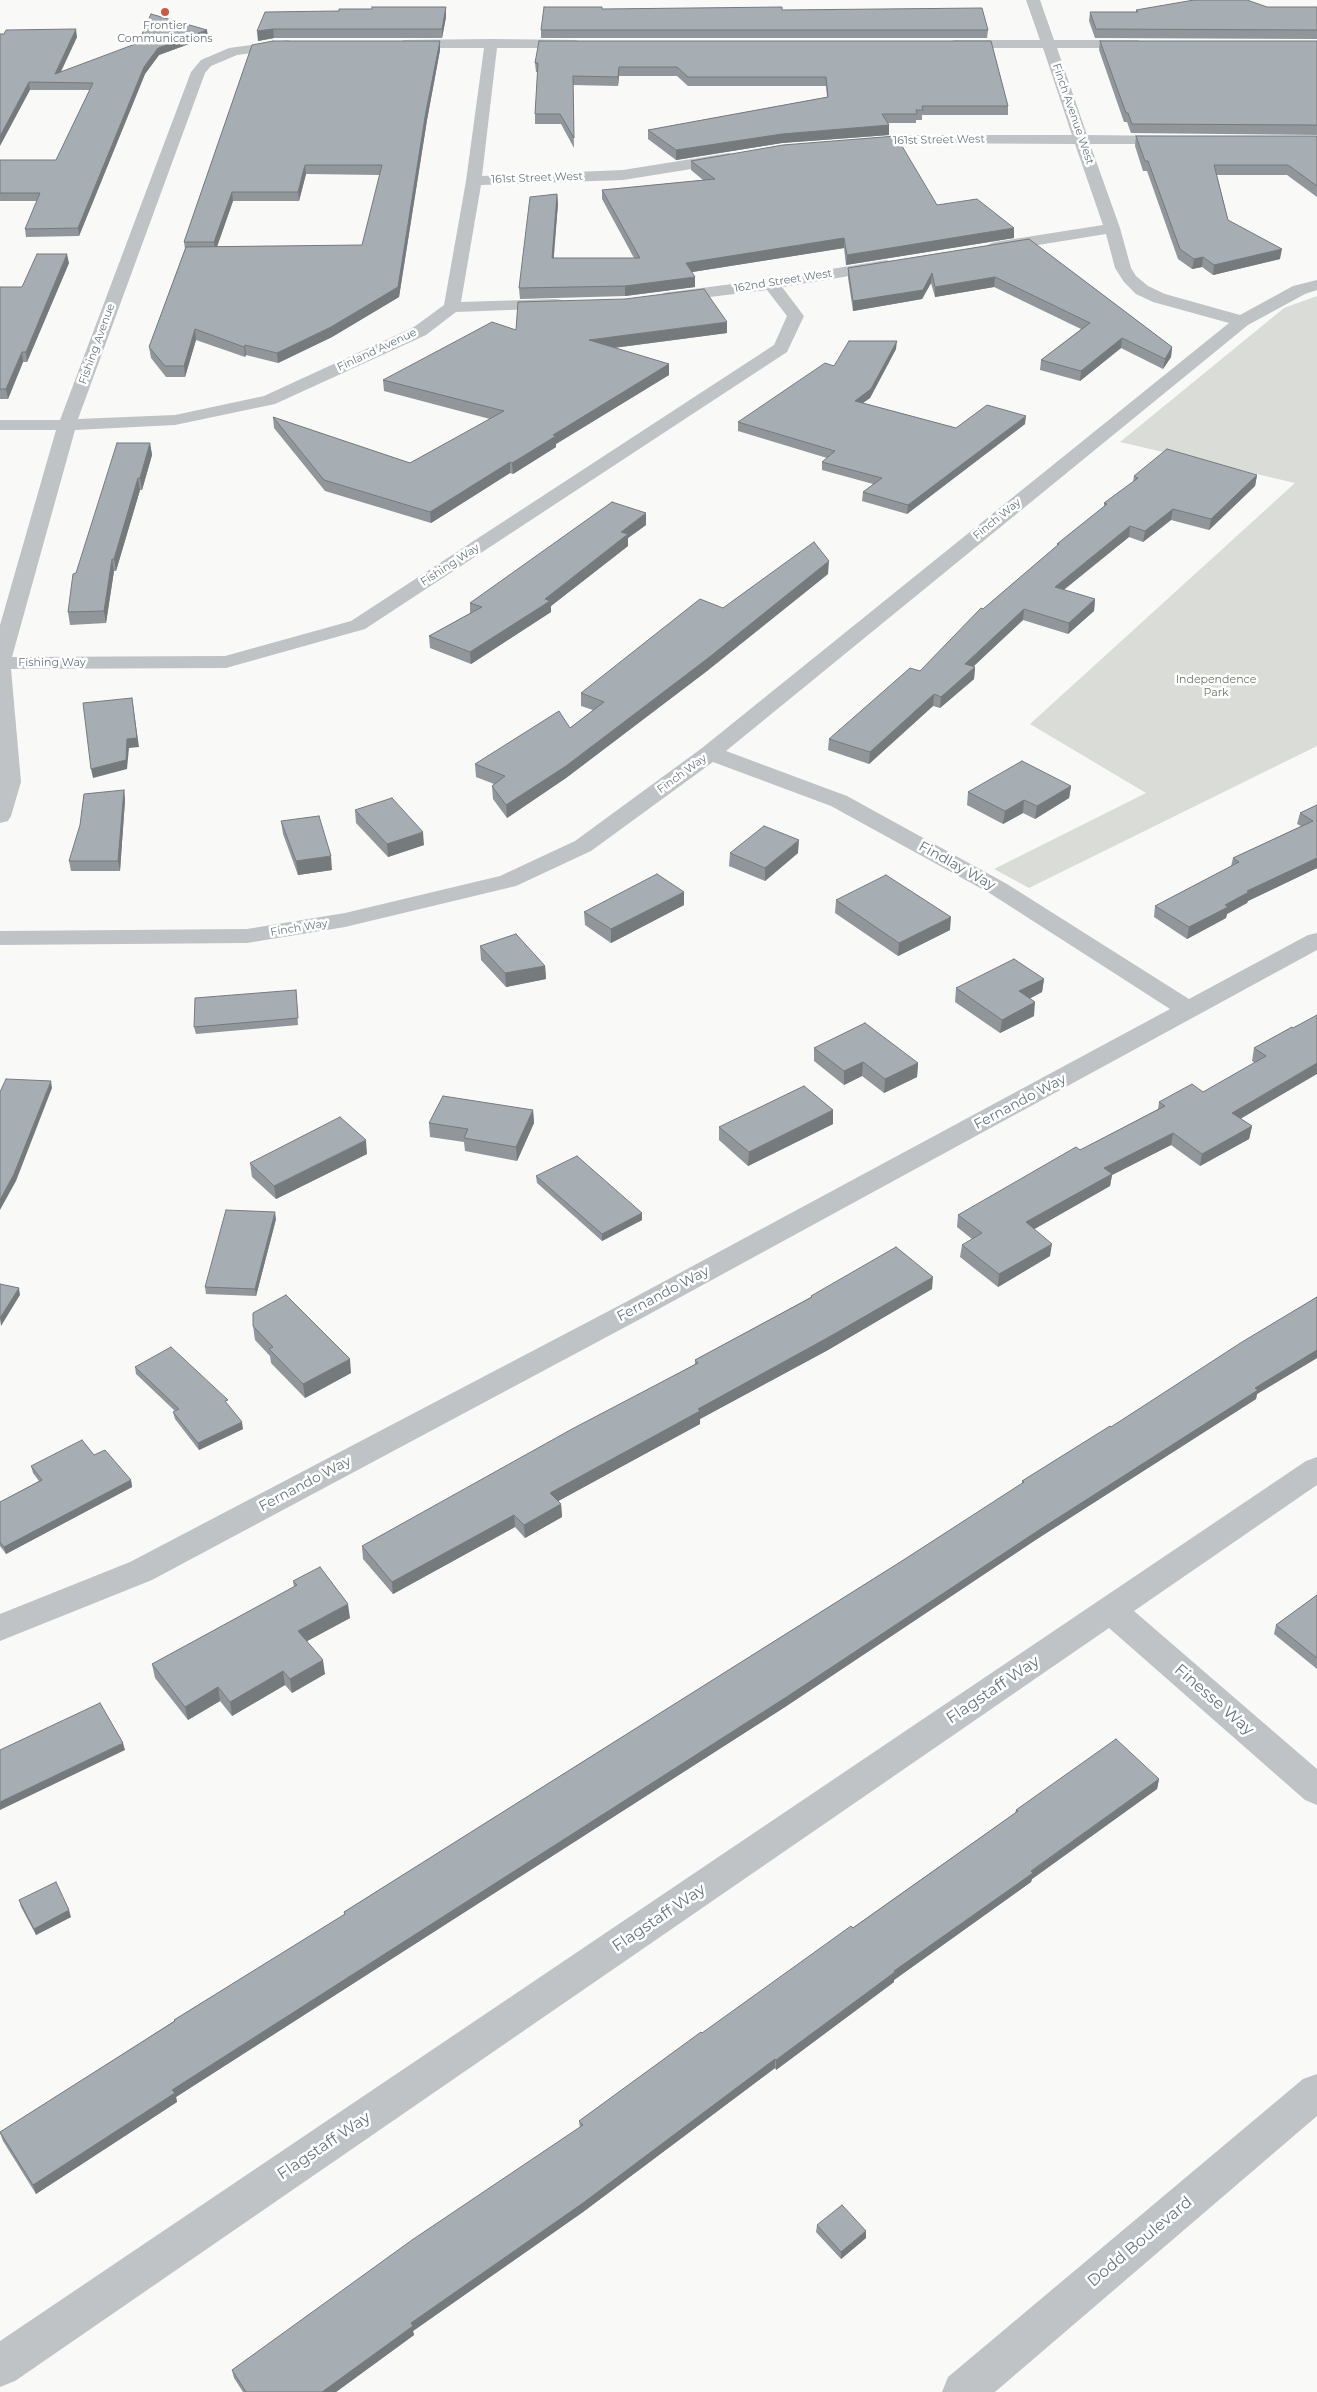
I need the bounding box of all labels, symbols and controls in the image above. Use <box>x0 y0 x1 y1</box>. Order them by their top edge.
marker: Frontier Communications <box>159 6 171 18</box>
place label: Frontier Communications <box>117 19 213 45</box>
street label: Finch Avenue West <box>1049 62 1097 166</box>
street label: 161st Street West <box>893 133 985 147</box>
street label: 161st Street West <box>491 170 583 186</box>
street label: 162nd Street West <box>733 267 833 295</box>
street label: Fishing Avenue <box>76 302 118 386</box>
street label: Finland Avenue <box>335 326 419 374</box>
street label: Finch Way <box>970 496 1024 542</box>
street label: Fishing Way <box>418 541 482 589</box>
street label: Fishing Way <box>18 656 86 670</box>
park label: Independence Park <box>1176 673 1256 699</box>
street label: Finch Way <box>655 752 709 796</box>
street label: Findlay Way <box>916 838 998 894</box>
street label: Finch Way <box>270 917 328 939</box>
street label: Fernando Way <box>971 1071 1069 1133</box>
street label: Fernando Way <box>614 1263 712 1325</box>
street label: Fernando Way <box>256 1453 354 1515</box>
street label: Flagstaff Way <box>943 1652 1043 1728</box>
street label: Finesse Way <box>1170 1660 1258 1740</box>
street label: Flagstaff Way <box>609 1880 709 1956</box>
street label: Flagstaff Way <box>274 2108 374 2184</box>
street label: Dodd Boulevard <box>1084 2193 1196 2291</box>

